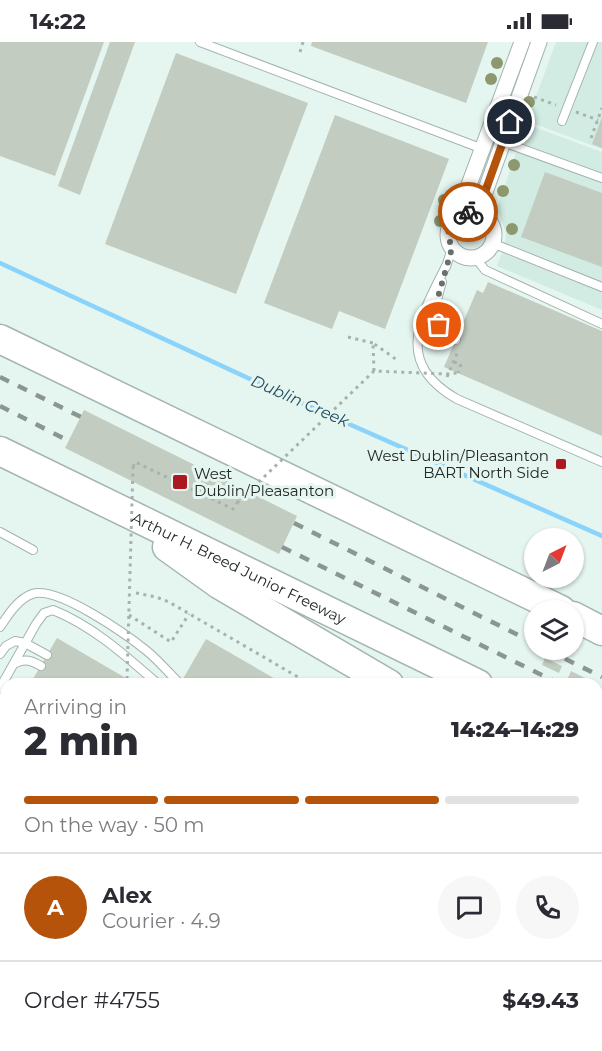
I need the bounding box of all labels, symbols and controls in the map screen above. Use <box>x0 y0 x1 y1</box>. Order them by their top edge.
text: 14:22 <box>30 8 86 35</box>
pin <box>484 96 535 147</box>
icon: home <box>493 105 526 138</box>
courier <box>438 182 498 242</box>
icon: bike <box>452 196 485 229</box>
pin <box>413 299 464 350</box>
icon: bag <box>422 308 455 341</box>
water label: Dublin Creek <box>248 371 353 432</box>
place label: West Dublin/Pleasanton BART North Side <box>367 446 549 482</box>
marker: West Dublin/Pleasanton BART North Side <box>554 457 568 471</box>
place label: West Dublin/Pleasanton <box>194 464 334 500</box>
marker: West Dublin/Pleasanton <box>171 473 189 491</box>
street label: Arthur H. Breed Junior Freeway <box>129 507 350 628</box>
north arrow <box>524 528 584 588</box>
map controls <box>524 528 584 660</box>
button: layers <box>524 600 584 660</box>
text: Arriving in <box>24 695 127 719</box>
text: 14:24–14:29 <box>451 716 579 743</box>
text: 2 min <box>24 717 139 765</box>
text: On the way · 50 m <box>24 813 204 837</box>
button: chat <box>438 876 501 939</box>
button: phone <box>516 876 579 939</box>
text: Alex <box>102 882 152 909</box>
text: A <box>47 894 64 921</box>
text: Courier · 4.9 <box>102 909 221 933</box>
text: Order #4755 <box>24 987 160 1014</box>
text: $49.43 <box>502 987 579 1014</box>

